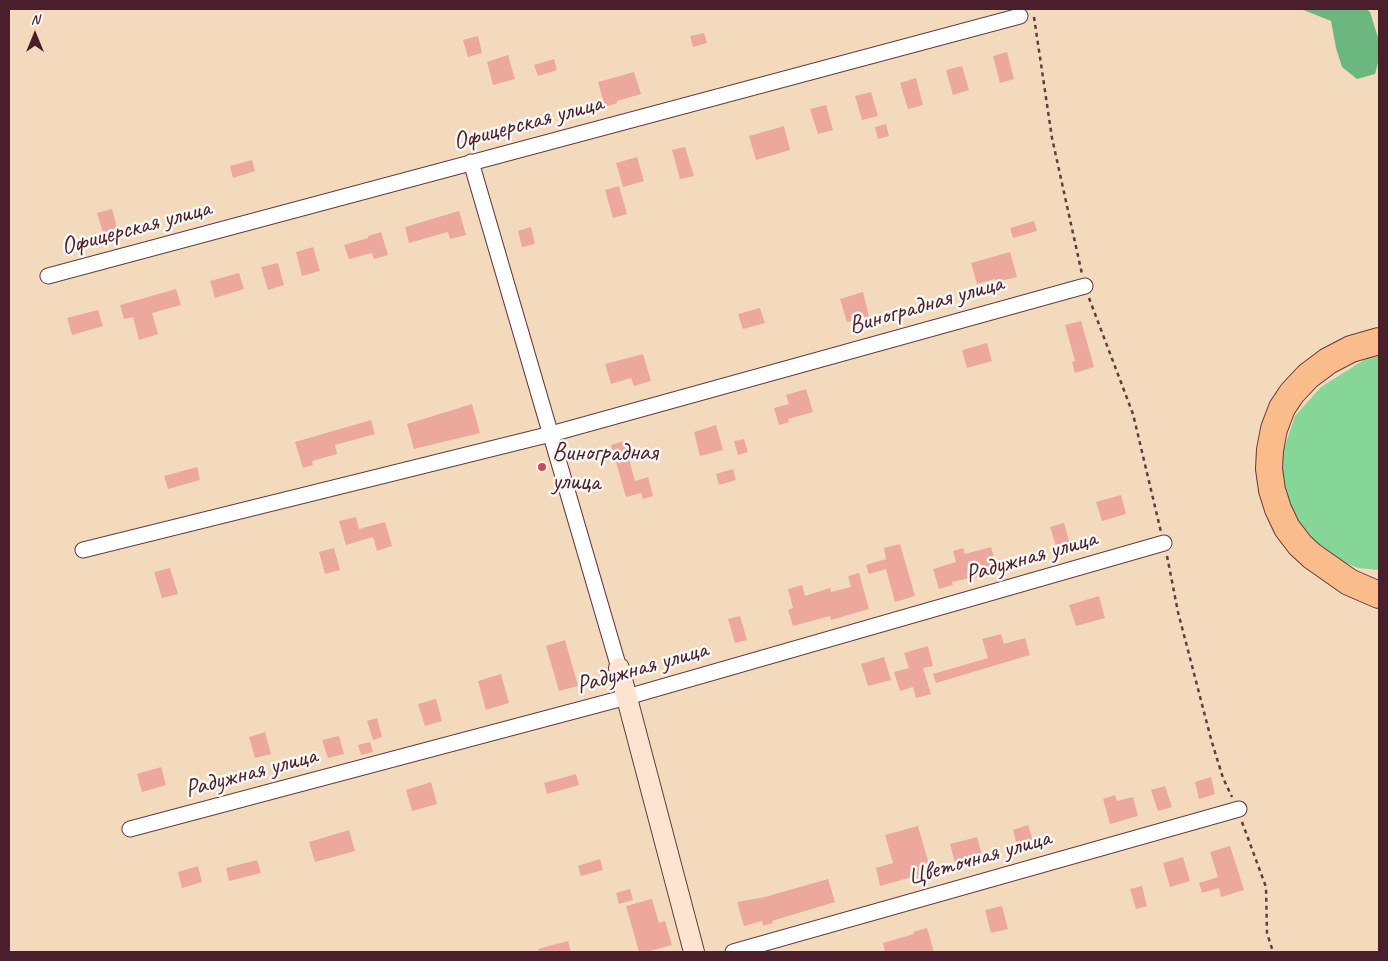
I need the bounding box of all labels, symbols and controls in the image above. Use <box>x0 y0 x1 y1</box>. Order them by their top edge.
north arrow <box>10 10 60 60</box>
text: N <box>31 11 39 28</box>
street label: Офицерская улица <box>450 89 606 157</box>
street label: Офицерская улица <box>58 194 214 262</box>
street label: Виноградная улица <box>845 269 1007 341</box>
place label: Виноградная улица <box>552 438 657 497</box>
marker: Виноградная улица <box>536 461 548 473</box>
street label: Радужная улица <box>962 524 1100 590</box>
street label: Радужная улица <box>573 635 711 701</box>
street label: Радужная улица <box>182 741 320 805</box>
street label: Цветочная улица <box>904 823 1054 893</box>

